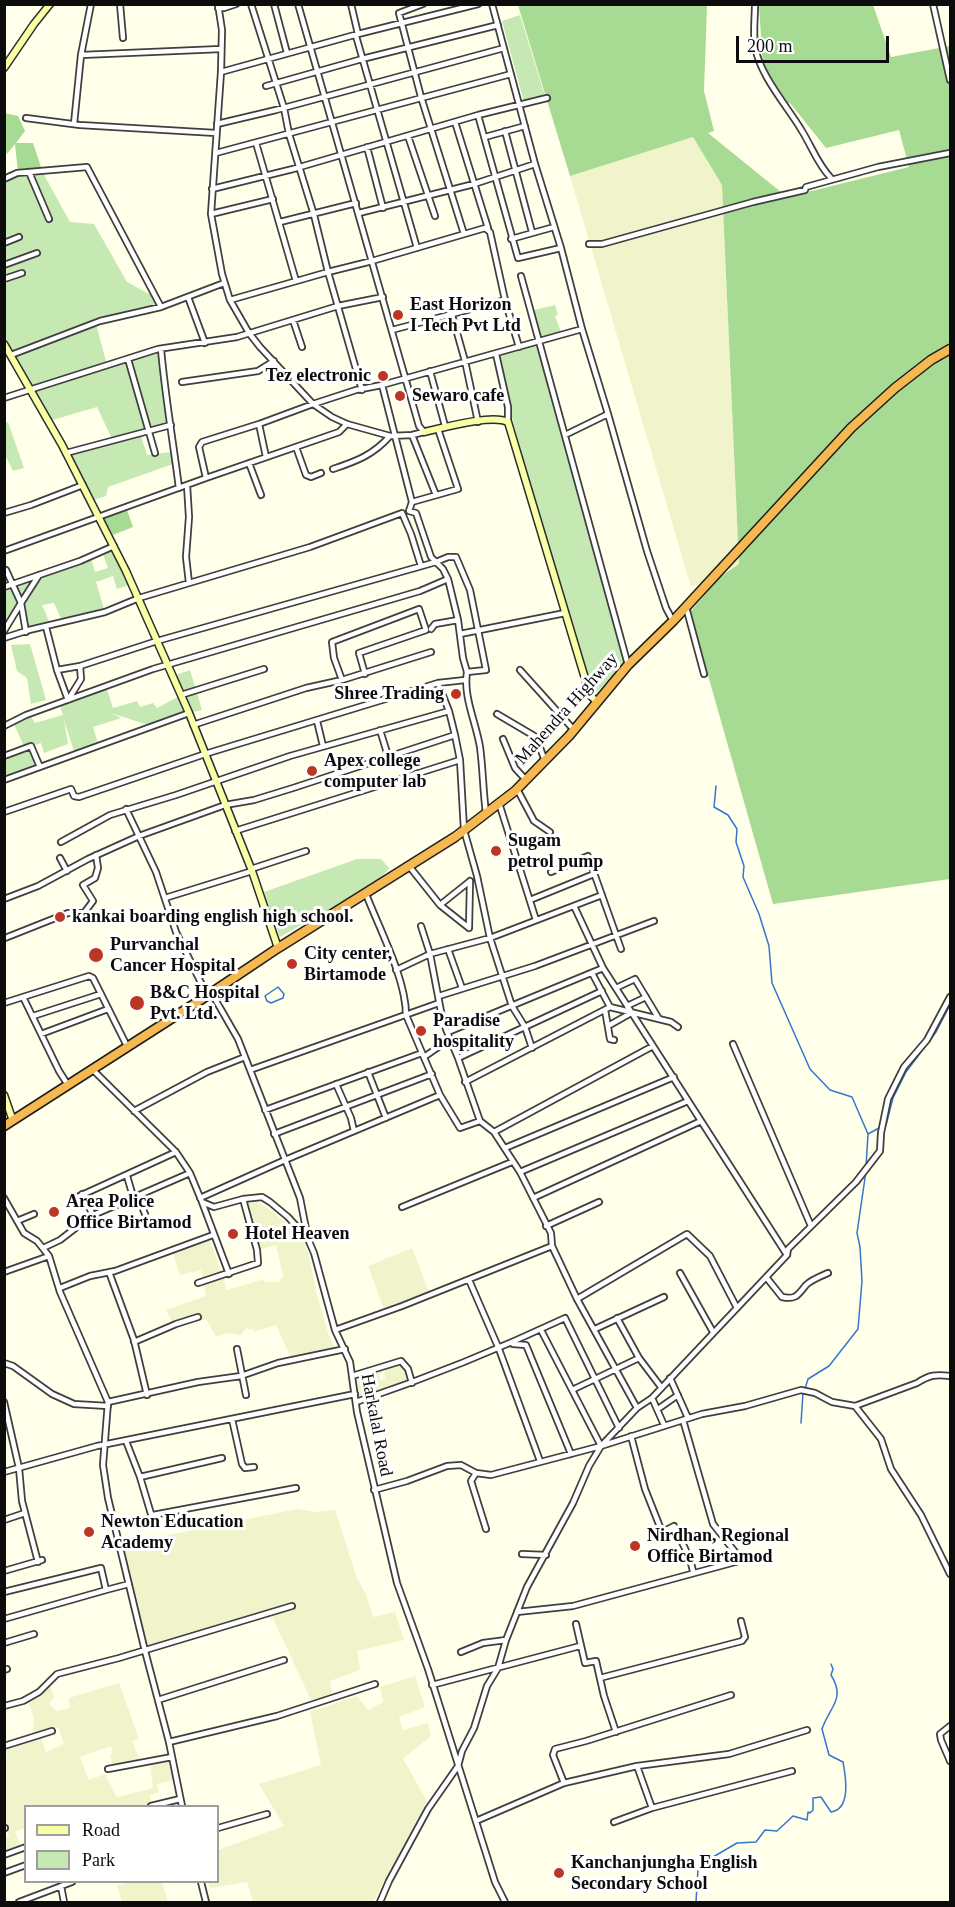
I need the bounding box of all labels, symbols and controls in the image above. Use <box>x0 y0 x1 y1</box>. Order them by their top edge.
scale bar <box>739 24 892 62</box>
text: 200 m <box>747 36 793 56</box>
place label: East Horizon I Tech Pvt Ltd <box>410 294 530 336</box>
marker: East Horizon I Tech Pvt Ltd <box>391 308 405 322</box>
place label: Tez electronic <box>249 365 371 387</box>
marker: Tez electronic <box>376 369 390 383</box>
place label: Sewaro cafe <box>412 385 520 407</box>
marker: Sewaro cafe <box>393 389 407 403</box>
street label: Mahendra Highway <box>504 640 630 778</box>
place label: Shree Trading <box>320 683 444 705</box>
marker: Shree Trading <box>449 687 463 701</box>
place label: Apex college computer lab <box>324 750 444 792</box>
marker: Apex college computer lab <box>305 764 319 778</box>
place label: Sugam petrol pump <box>508 830 619 872</box>
marker: Sugam petrol pump <box>489 844 503 858</box>
place label: kankai boarding english high school. <box>72 906 401 928</box>
marker: kankai boarding english high school. <box>53 910 67 924</box>
place label: Purvanchal Cancer Hospital <box>110 934 251 976</box>
place label: City center, Birtamode <box>304 943 407 986</box>
marker: Purvanchal Cancer Hospital <box>87 946 105 964</box>
marker: City center, Birtamode <box>285 957 299 971</box>
place label: B&C Hospital Pvt. Ltd. <box>150 982 266 1024</box>
marker: B&C Hospital Pvt. Ltd. <box>128 994 146 1012</box>
place label: Paradise hospitality <box>433 1010 529 1052</box>
marker: Paradise hospitality <box>414 1024 428 1038</box>
place label: Area Police Office Birtamod <box>66 1191 208 1234</box>
marker: Area Police Office Birtamod <box>47 1205 61 1219</box>
place label: Hotel Heaven <box>245 1223 366 1245</box>
marker: Hotel Heaven <box>226 1227 240 1241</box>
street label: Harkalal Road <box>354 1365 398 1485</box>
place label: Newton Education Academy <box>101 1511 266 1553</box>
marker: Newton Education Academy <box>82 1525 96 1539</box>
place label: Nirdhan, Regional Office Birtamod <box>647 1525 808 1568</box>
marker: Nirdhan, Regional Office Birtamod <box>628 1539 642 1553</box>
legend <box>24 1805 219 1883</box>
text: Road <box>82 1820 120 1840</box>
text: Park <box>82 1850 115 1870</box>
place label: Kanchanjungha English Secondary School <box>571 1852 781 1894</box>
marker: Kanchanjungha English Secondary School <box>552 1866 566 1880</box>

